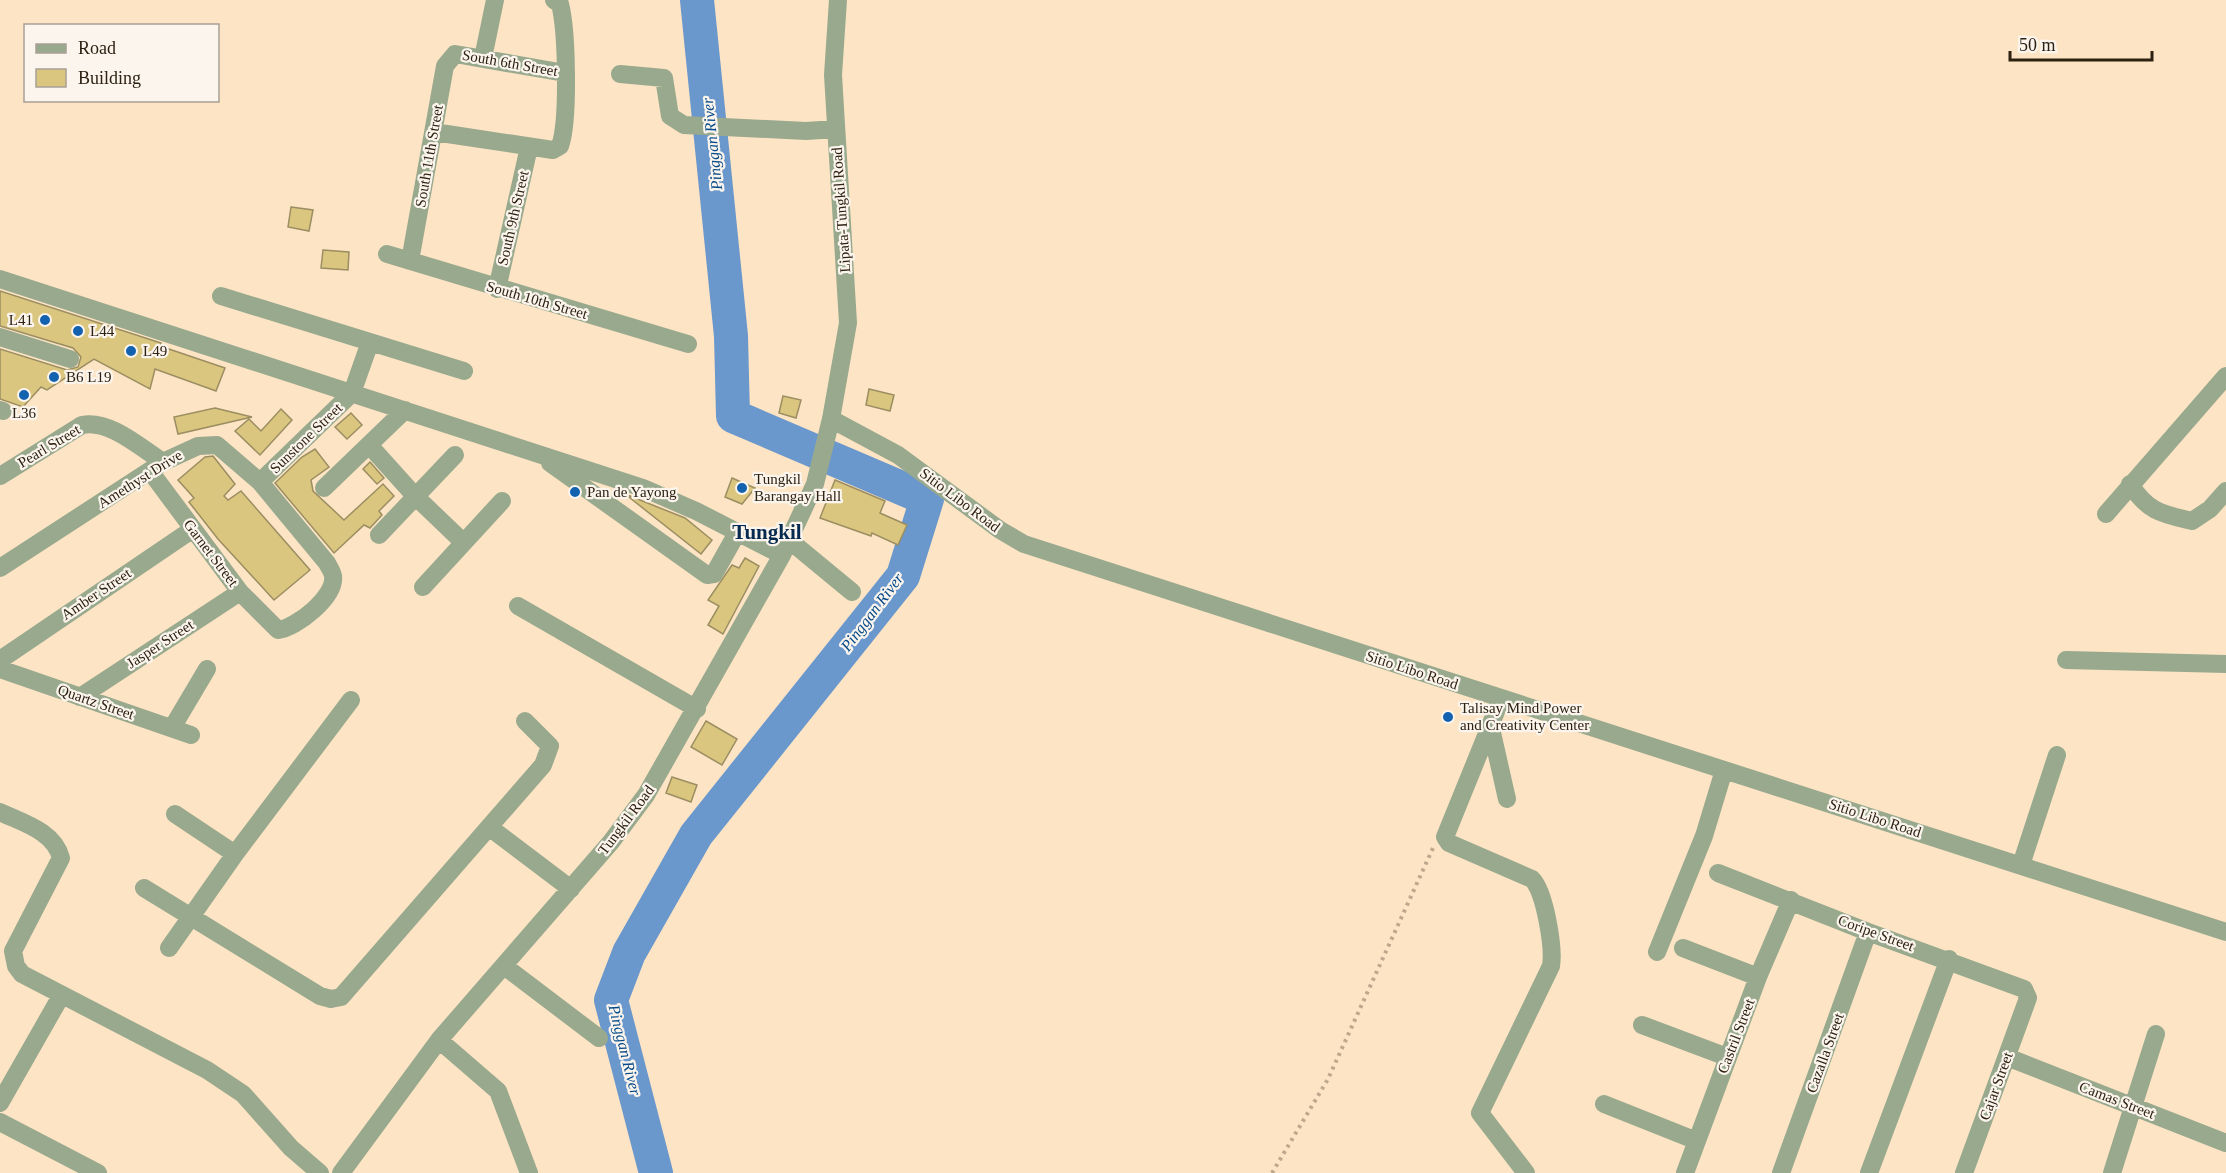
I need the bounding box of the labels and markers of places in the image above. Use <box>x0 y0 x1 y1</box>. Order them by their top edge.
place label: L41 <box>9 312 33 328</box>
marker: L41 <box>38 313 52 327</box>
place label: L44 <box>90 323 115 339</box>
marker: L44 <box>71 324 85 338</box>
place label: L49 <box>143 343 167 359</box>
marker: L49 <box>124 344 138 358</box>
place label: B6 L19 <box>66 369 111 385</box>
marker: B6 L19 <box>47 370 61 384</box>
marker: L36 <box>17 388 31 402</box>
place label: L36 <box>12 405 37 421</box>
place label: Tungkil Barangay Hall <box>754 471 841 504</box>
marker: Tungkil Barangay Hall <box>735 481 749 495</box>
place label: Pan de Yayong <box>587 484 677 500</box>
marker: Pan de Yayong <box>568 485 582 499</box>
place label: Talisay Mind Power and Creativity Center <box>1460 700 1589 733</box>
marker: Talisay Mind Power and Creativity Center <box>1441 710 1455 724</box>

